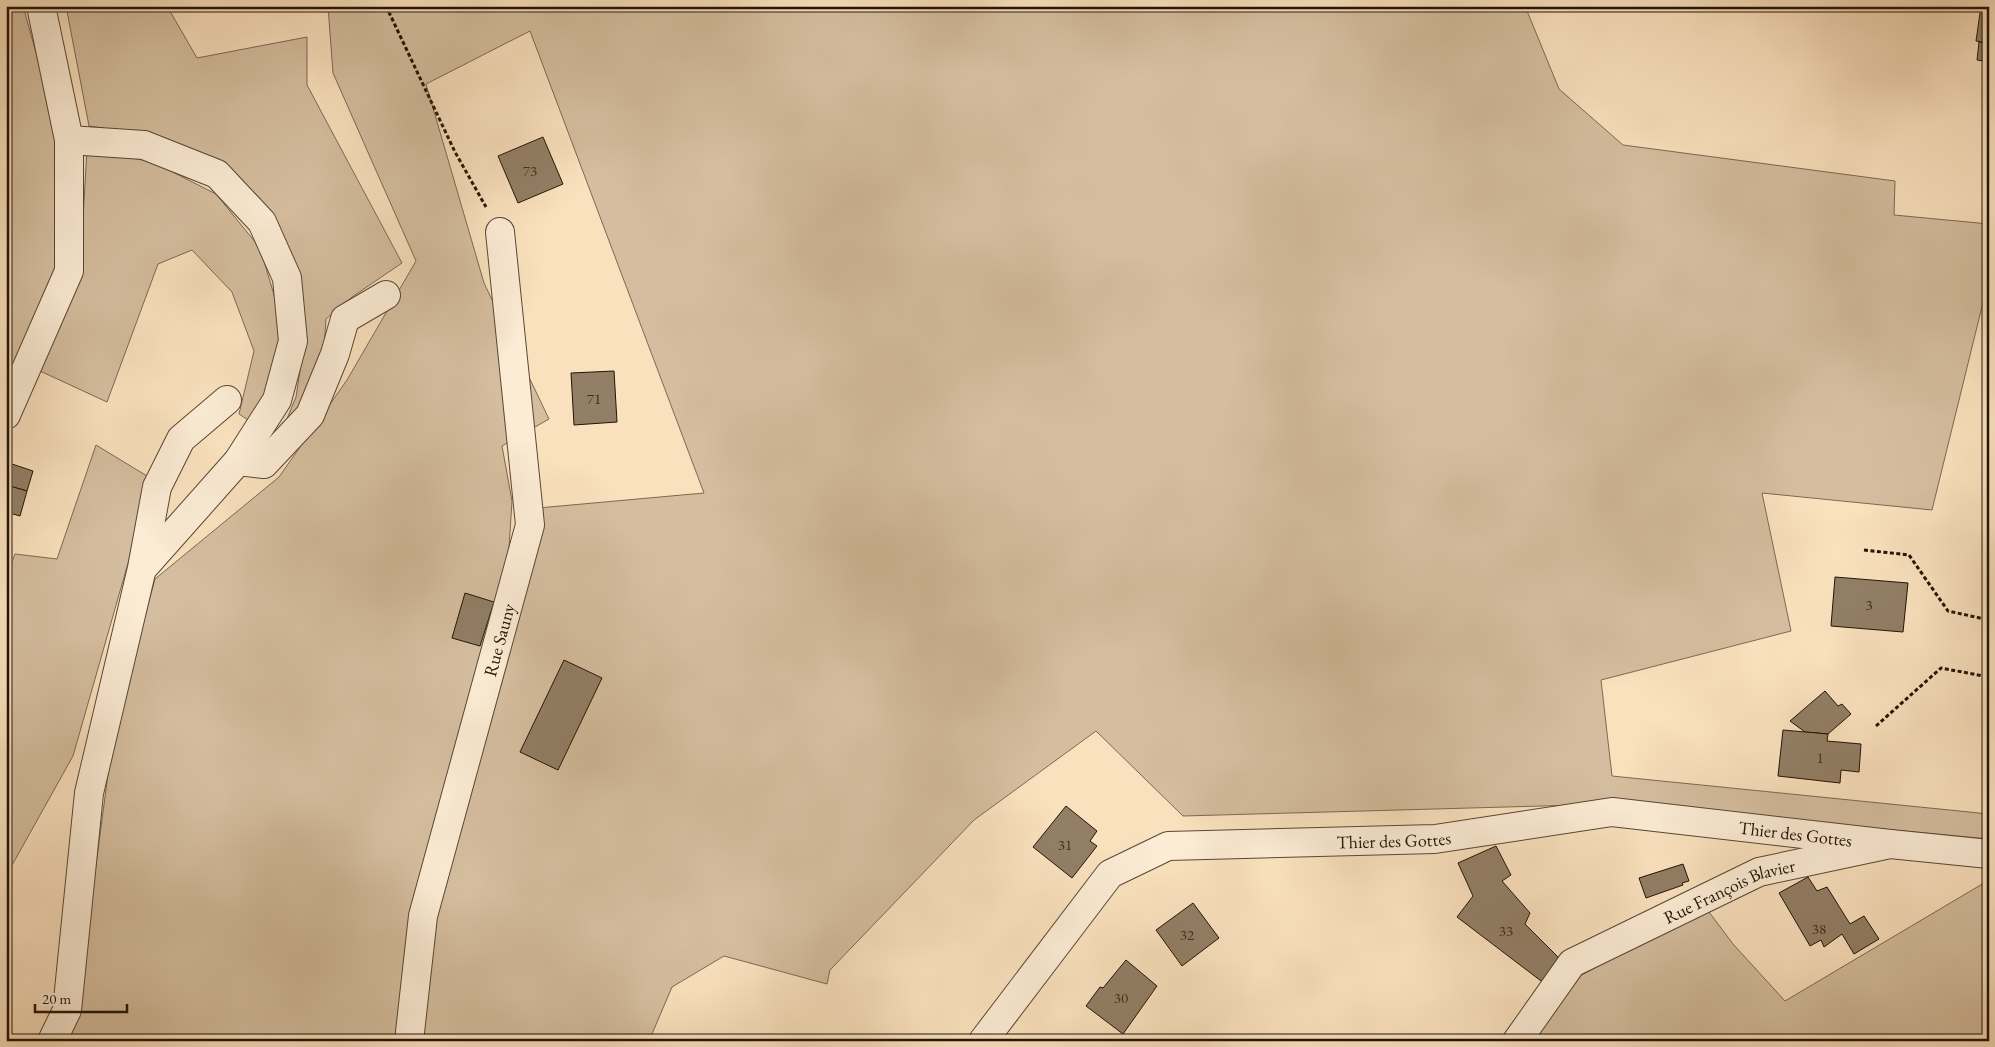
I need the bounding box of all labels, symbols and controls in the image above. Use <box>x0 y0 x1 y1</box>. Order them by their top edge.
house number: 73 <box>523 161 537 180</box>
house number: 71 <box>587 389 601 408</box>
house number: 3 <box>1865 595 1873 614</box>
street label: Rue Sauny <box>478 601 520 679</box>
house number: 1 <box>1816 748 1824 767</box>
street label: Thier des Gottes <box>1737 815 1854 851</box>
street label: Thier des Gottes <box>1336 825 1453 853</box>
house number: 31 <box>1058 835 1072 854</box>
street label: Rue François Blavier <box>1659 853 1797 928</box>
house number: 38 <box>1812 919 1826 938</box>
house number: 33 <box>1499 921 1513 940</box>
house number: 32 <box>1180 925 1195 944</box>
scale bar <box>35 982 128 1014</box>
house number: 30 <box>1114 988 1128 1007</box>
text: 20 m <box>42 989 71 1008</box>

